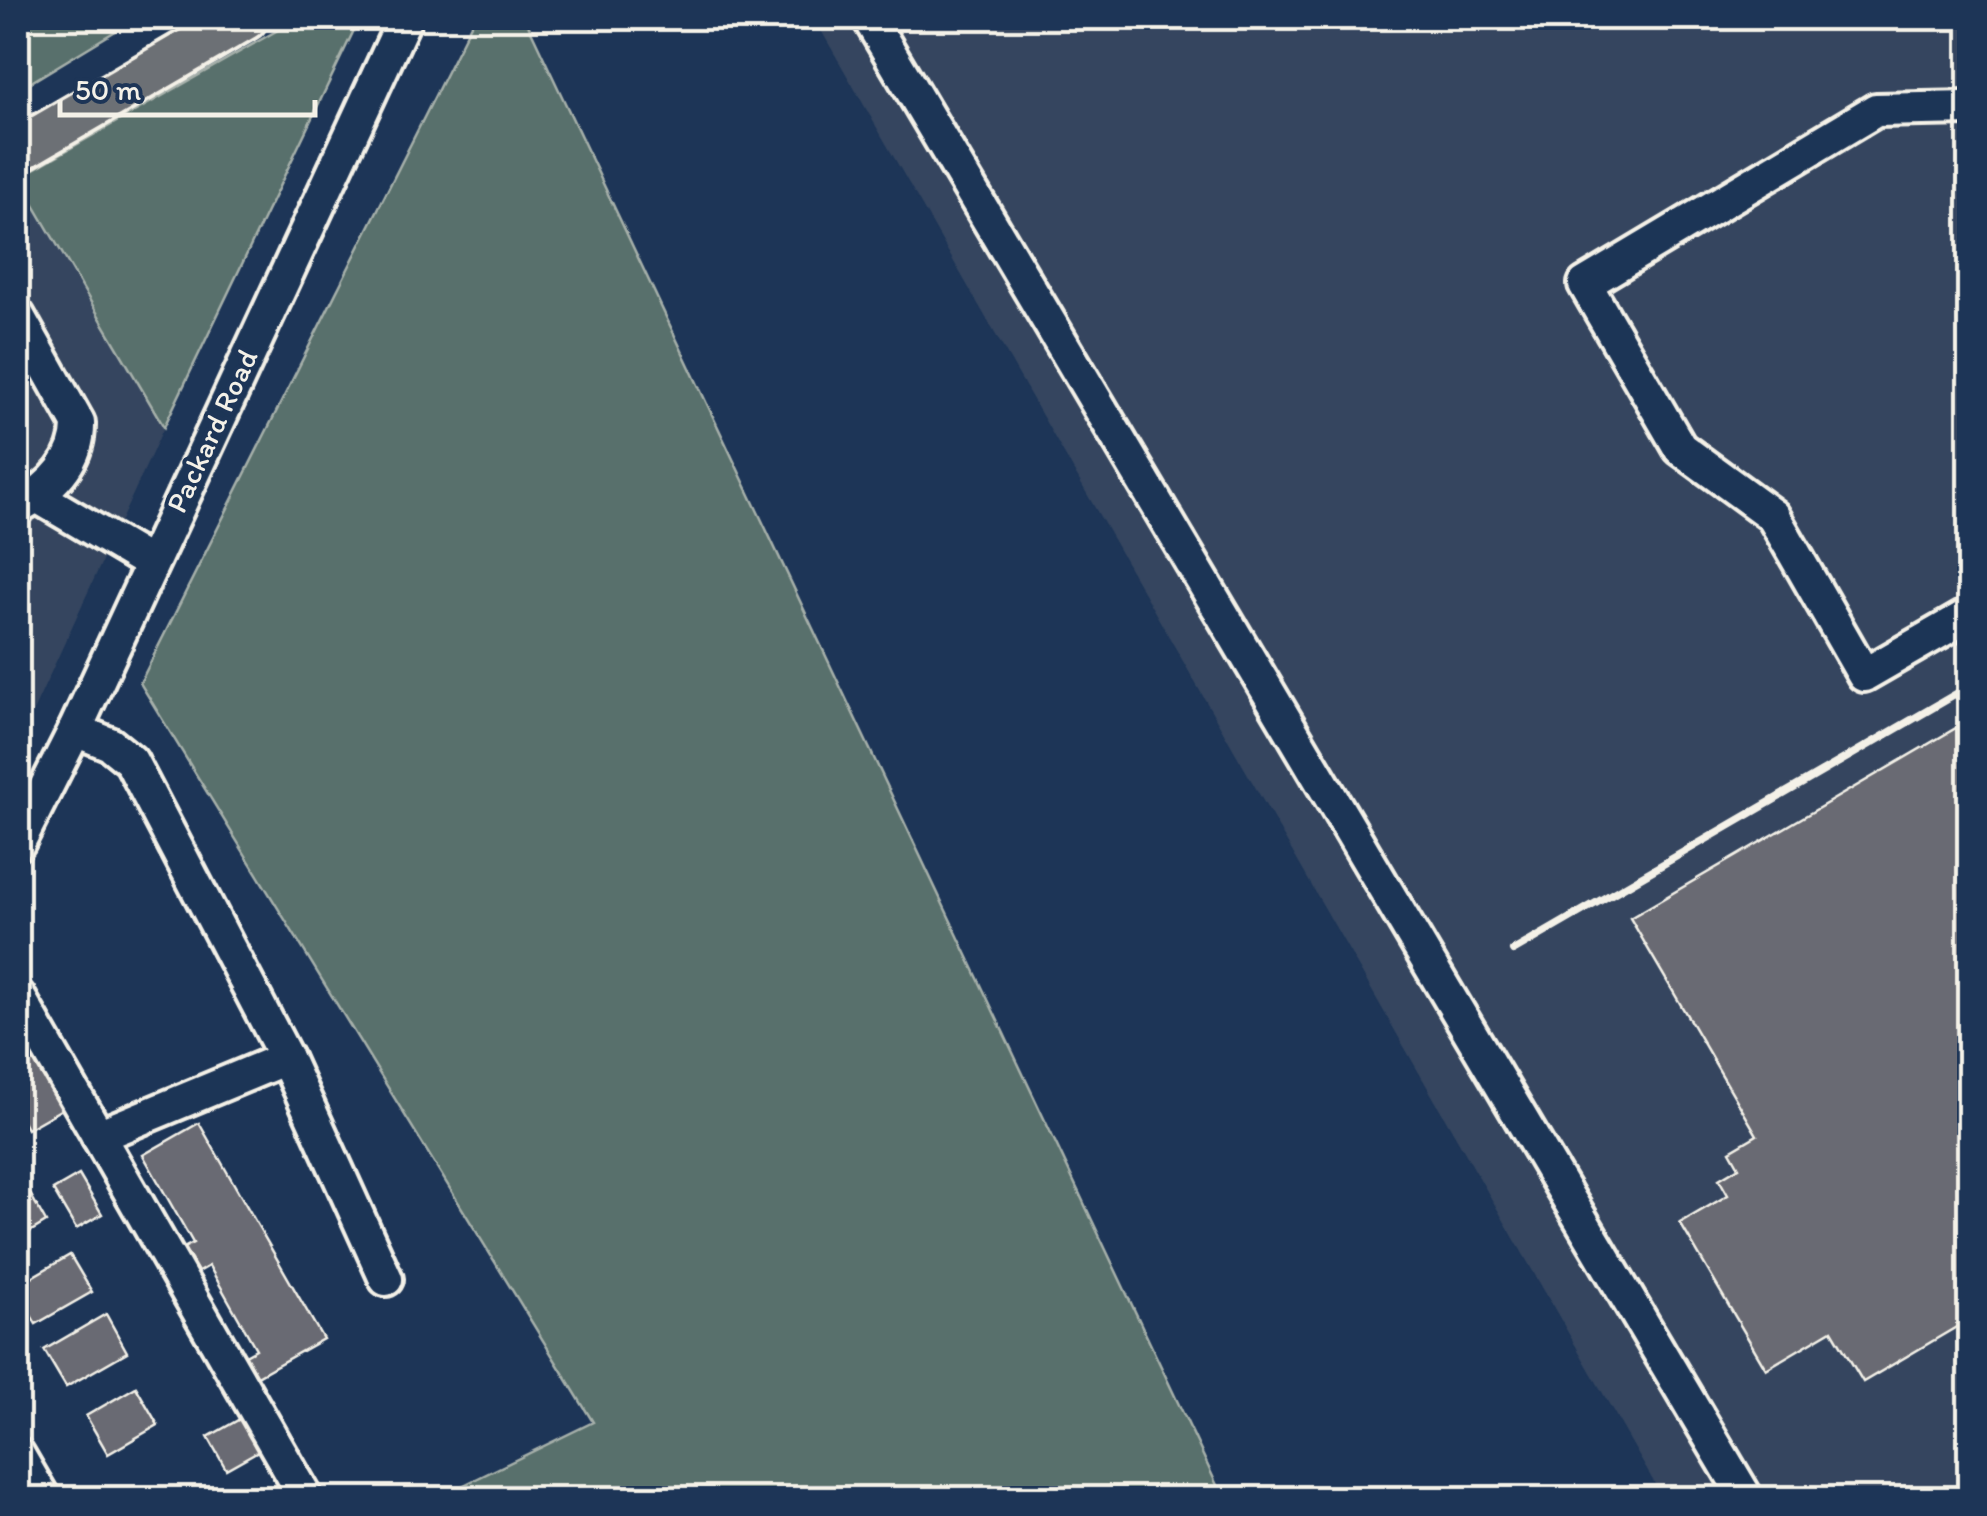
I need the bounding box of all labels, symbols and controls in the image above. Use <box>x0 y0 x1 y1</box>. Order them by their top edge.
scale bar <box>60 55 315 117</box>
text: 50 m <box>75 71 141 108</box>
street label: Packard Road <box>158 343 266 518</box>

